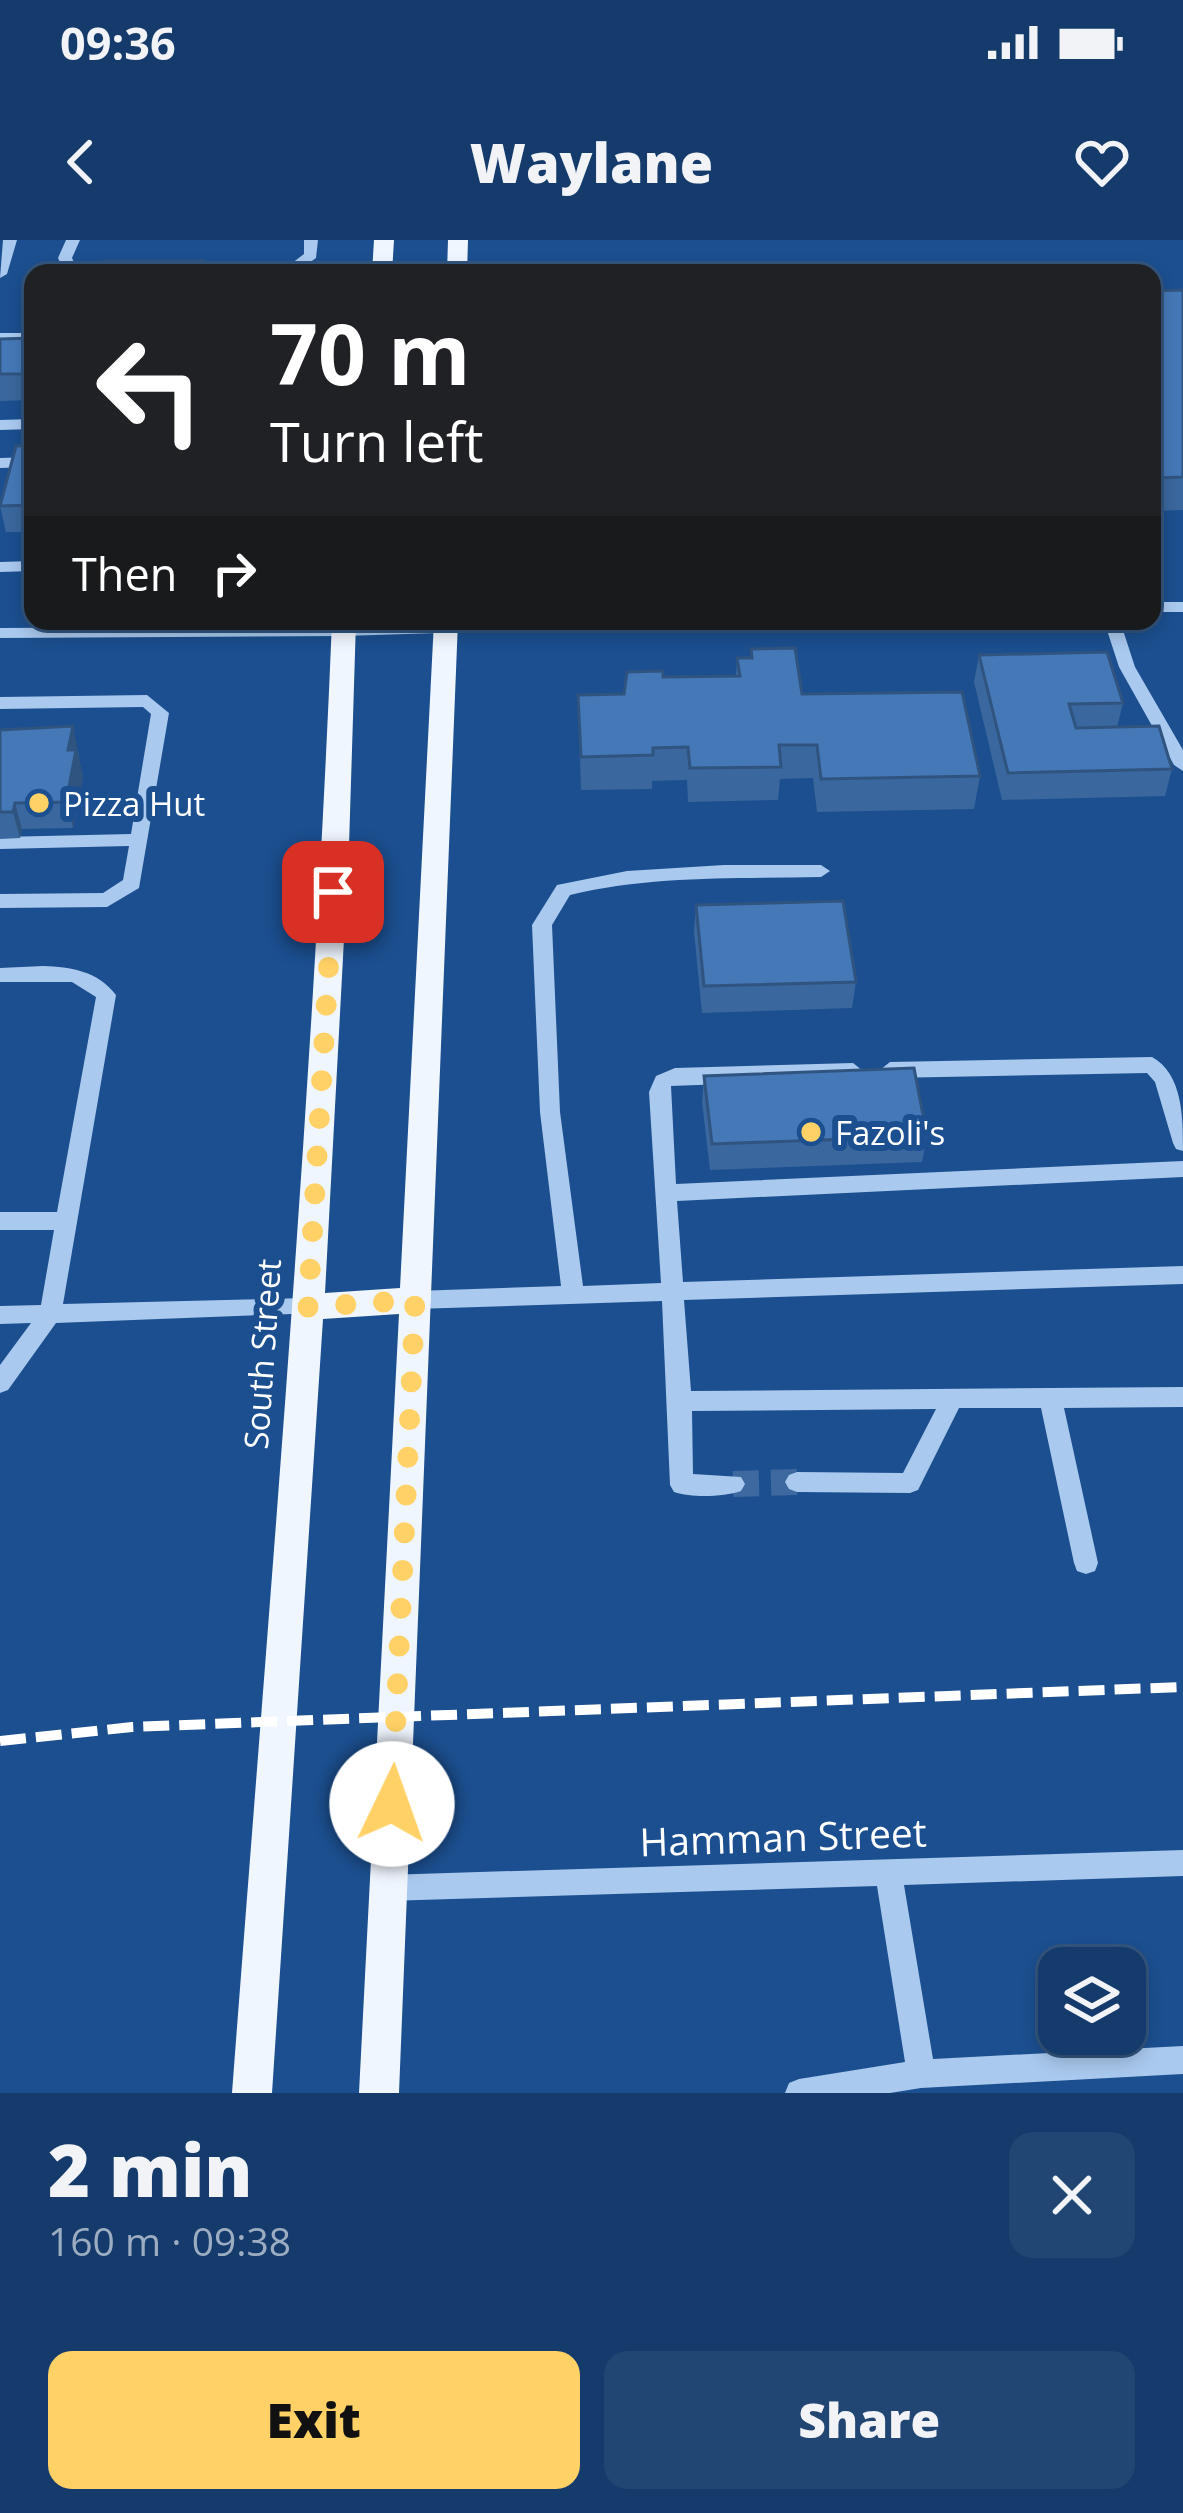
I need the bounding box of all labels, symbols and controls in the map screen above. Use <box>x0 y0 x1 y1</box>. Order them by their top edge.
text: 09:36 <box>60 12 176 73</box>
text: Waylane <box>470 125 713 199</box>
icon: back <box>48 129 114 195</box>
icon: heart <box>1069 129 1135 195</box>
text: 70 m <box>270 295 470 410</box>
icon: left <box>72 312 228 468</box>
text: Turn left <box>270 404 483 478</box>
icon: right <box>201 540 267 606</box>
text: Then <box>72 543 177 604</box>
place label: Pizza Hut <box>63 781 205 826</box>
marker: Pizza Hut <box>26 790 52 816</box>
pin <box>282 841 384 943</box>
icon: arrive <box>300 859 366 925</box>
place label: Fazoli's <box>835 1110 945 1155</box>
marker: Fazoli's <box>798 1119 824 1145</box>
street label: South Street <box>233 1257 291 1451</box>
position arrow <box>329 1741 455 1867</box>
street label: Hamman Street <box>639 1805 927 1867</box>
map controls <box>1038 1947 1146 2055</box>
button: layers <box>1038 1947 1146 2055</box>
text: 2 min <box>48 2120 253 2218</box>
button: close <box>1009 2132 1135 2258</box>
text: 160 m · 09:38 <box>48 2214 291 2267</box>
button: Exit <box>48 2351 580 2489</box>
button: Share <box>604 2351 1135 2489</box>

